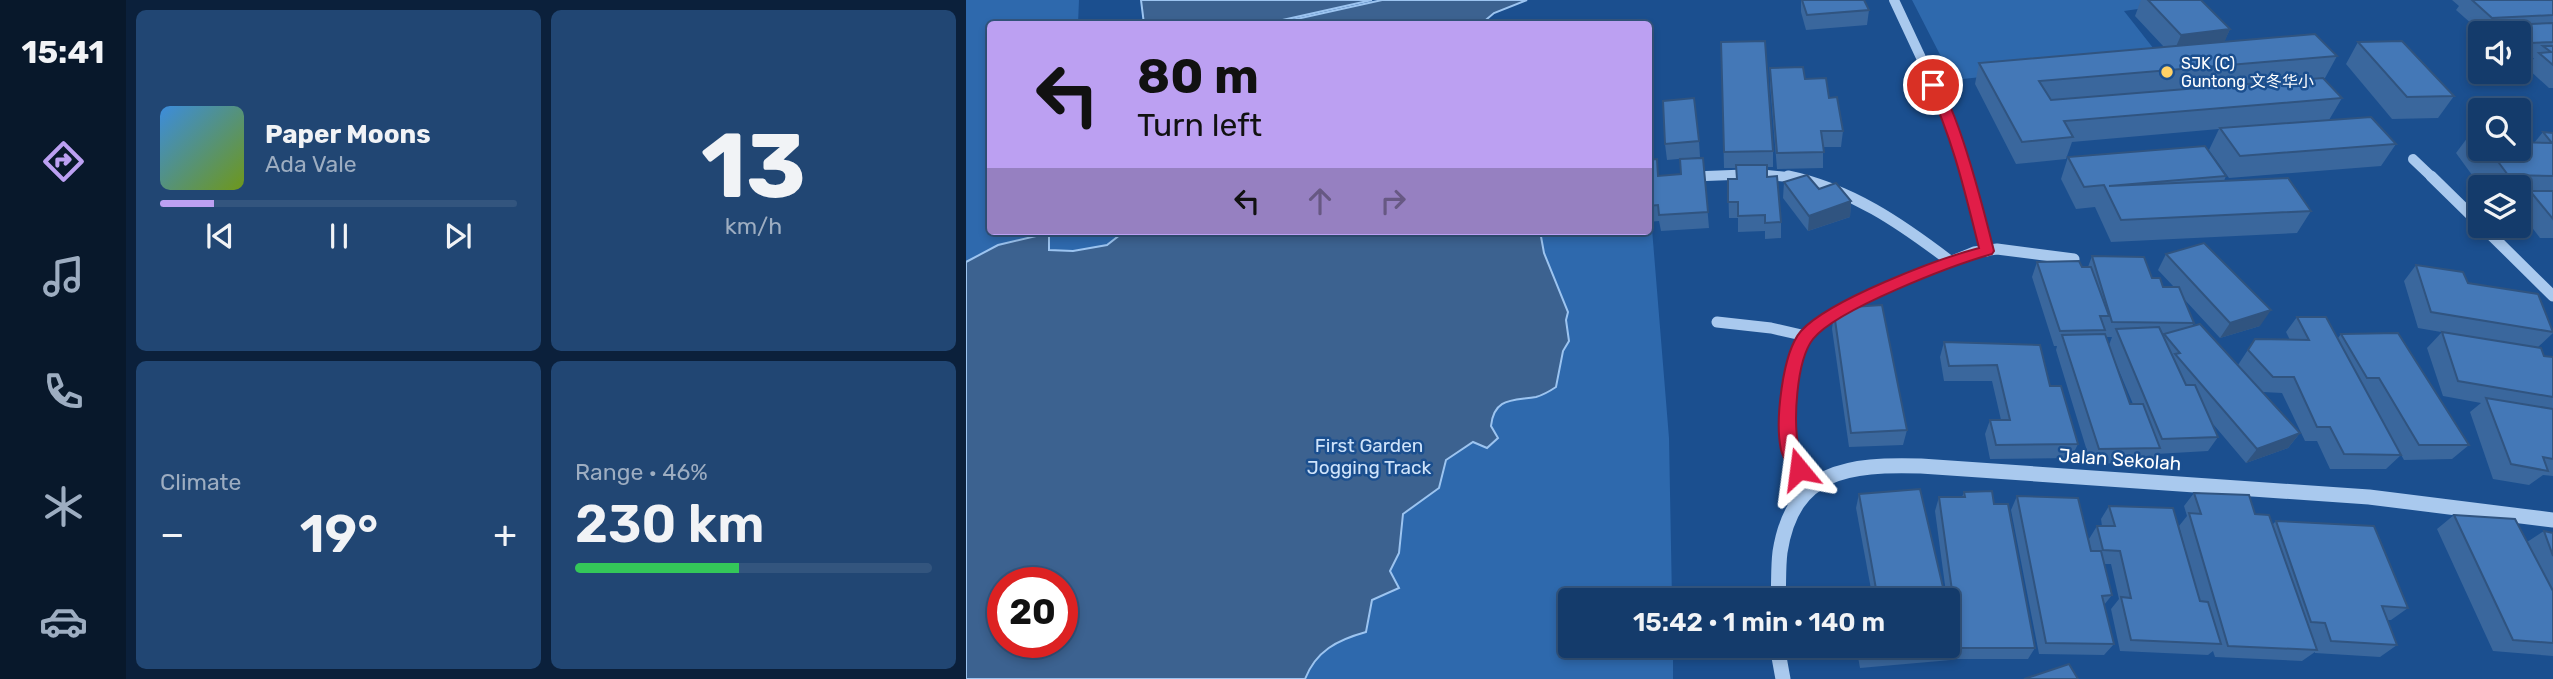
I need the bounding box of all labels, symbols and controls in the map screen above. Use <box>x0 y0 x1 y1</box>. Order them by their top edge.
map controls <box>2468 21 2531 238</box>
button: sound <box>2468 21 2531 84</box>
text: 15:41 <box>22 33 104 71</box>
text: 80 m <box>1137 47 1259 105</box>
icon: left <box>1022 49 1113 140</box>
place label: SJK (C) Guntong 文冬华小 <box>2181 54 2314 91</box>
pin <box>1903 55 1963 115</box>
marker: SJK (C) Guntong 文冬华小 <box>2159 64 2175 80</box>
icon: arrive <box>1914 66 1952 104</box>
button: search <box>2468 98 2531 161</box>
text: Turn left <box>1137 106 1262 144</box>
text: 13 <box>701 112 806 220</box>
text: Paper Moons <box>265 119 431 150</box>
icon: directions <box>39 137 88 186</box>
text: Ada Vale <box>265 150 357 178</box>
button: layers <box>2468 175 2531 238</box>
icon: left <box>1228 182 1266 220</box>
icon: ahead <box>1301 182 1339 220</box>
icon: right <box>1374 182 1412 220</box>
text: km/h <box>725 212 782 240</box>
icon: previous <box>201 217 239 255</box>
icon: pause <box>320 217 358 255</box>
icon: next <box>439 217 477 255</box>
icon: music <box>39 252 88 301</box>
icon: phone <box>39 367 88 416</box>
position arrow <box>1762 432 1836 506</box>
park label: First Garden Jogging Track <box>1307 434 1431 479</box>
street label: Jalan Sekolah <box>2058 444 2182 475</box>
text: Range · 46% <box>575 458 708 486</box>
text: Climate <box>160 468 241 496</box>
icon: climate <box>39 482 88 531</box>
text: 230 km <box>575 493 764 555</box>
text: 19° <box>300 503 378 565</box>
text: − <box>160 511 185 557</box>
text: + <box>493 511 517 557</box>
speed limit sign: 20 <box>987 567 1078 658</box>
icon: car <box>39 597 88 646</box>
text: 15:42 · 1 min · 140 m <box>1633 607 1885 638</box>

